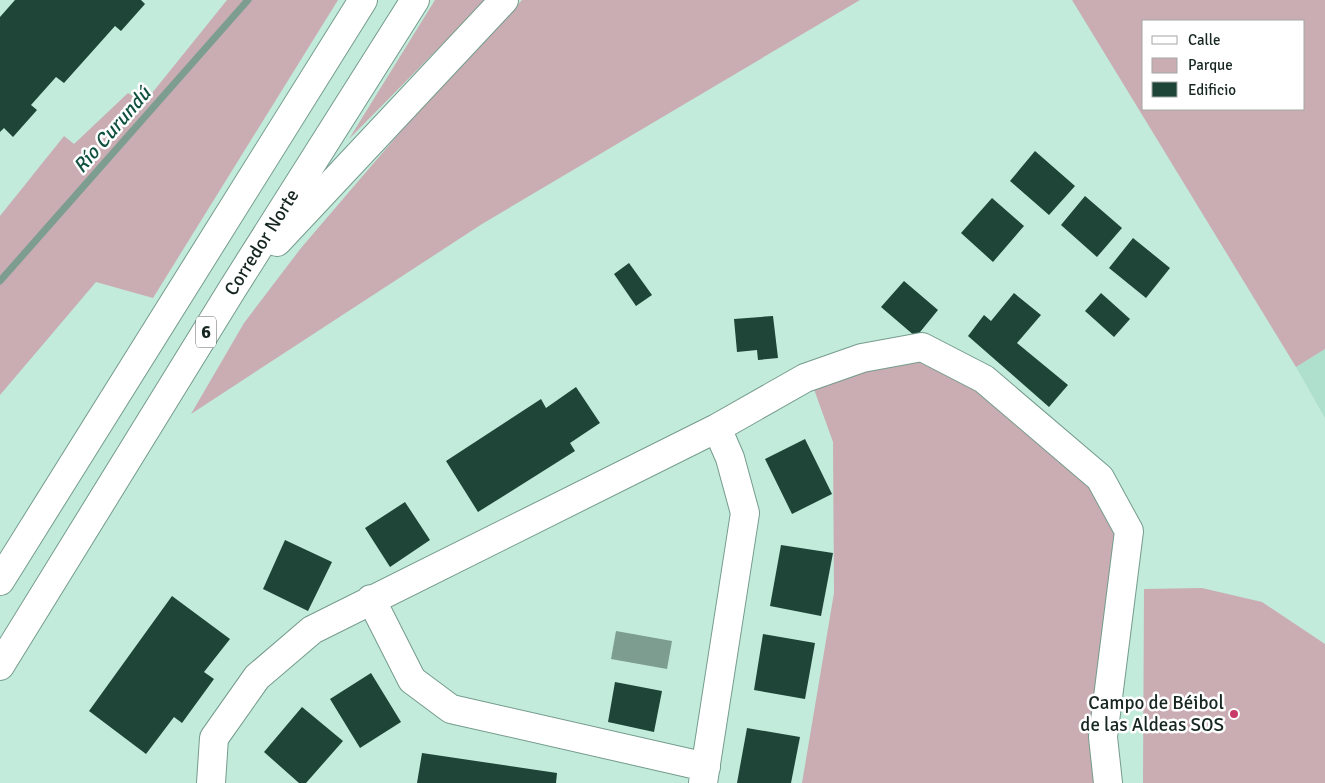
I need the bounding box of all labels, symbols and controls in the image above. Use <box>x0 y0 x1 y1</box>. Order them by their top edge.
legend <box>1142 20 1305 110</box>
text: Calle <box>1188 31 1221 49</box>
text: Parque <box>1188 56 1233 74</box>
water label: Río Curundú <box>68 81 157 178</box>
text: Edificio <box>1188 81 1236 99</box>
street label: Corredor Norte <box>219 185 304 300</box>
road number: 6 <box>196 316 216 348</box>
place label: Campo de Béibol de las Aldeas SOS <box>1080 691 1224 737</box>
marker: Campo de Béibol de las Aldeas SOS <box>1228 708 1240 720</box>

